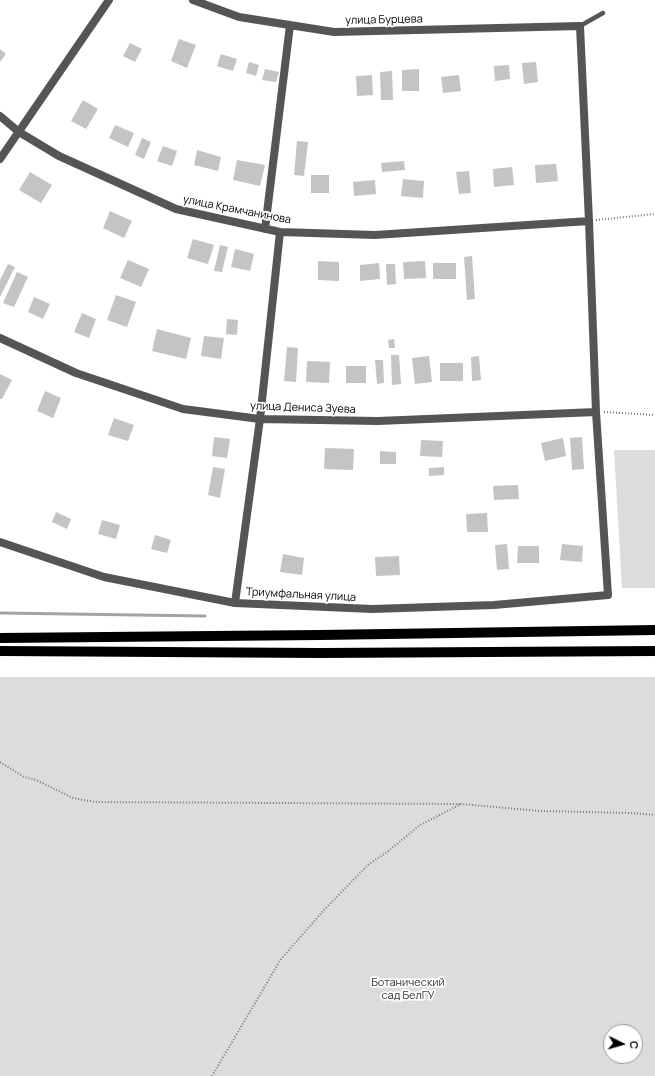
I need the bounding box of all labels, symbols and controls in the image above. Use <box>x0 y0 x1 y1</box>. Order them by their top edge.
street label: улица Бурцева <box>345 13 423 27</box>
street label: улица Крамчанинова <box>182 193 292 227</box>
street label: улица Дениса Зуева <box>250 400 356 416</box>
street label: Триумфальная улица <box>246 586 356 604</box>
park label: Ботанический сад БелГУ <box>371 976 445 1002</box>
north arrow <box>603 1024 643 1064</box>
text: С <box>627 1040 642 1050</box>

